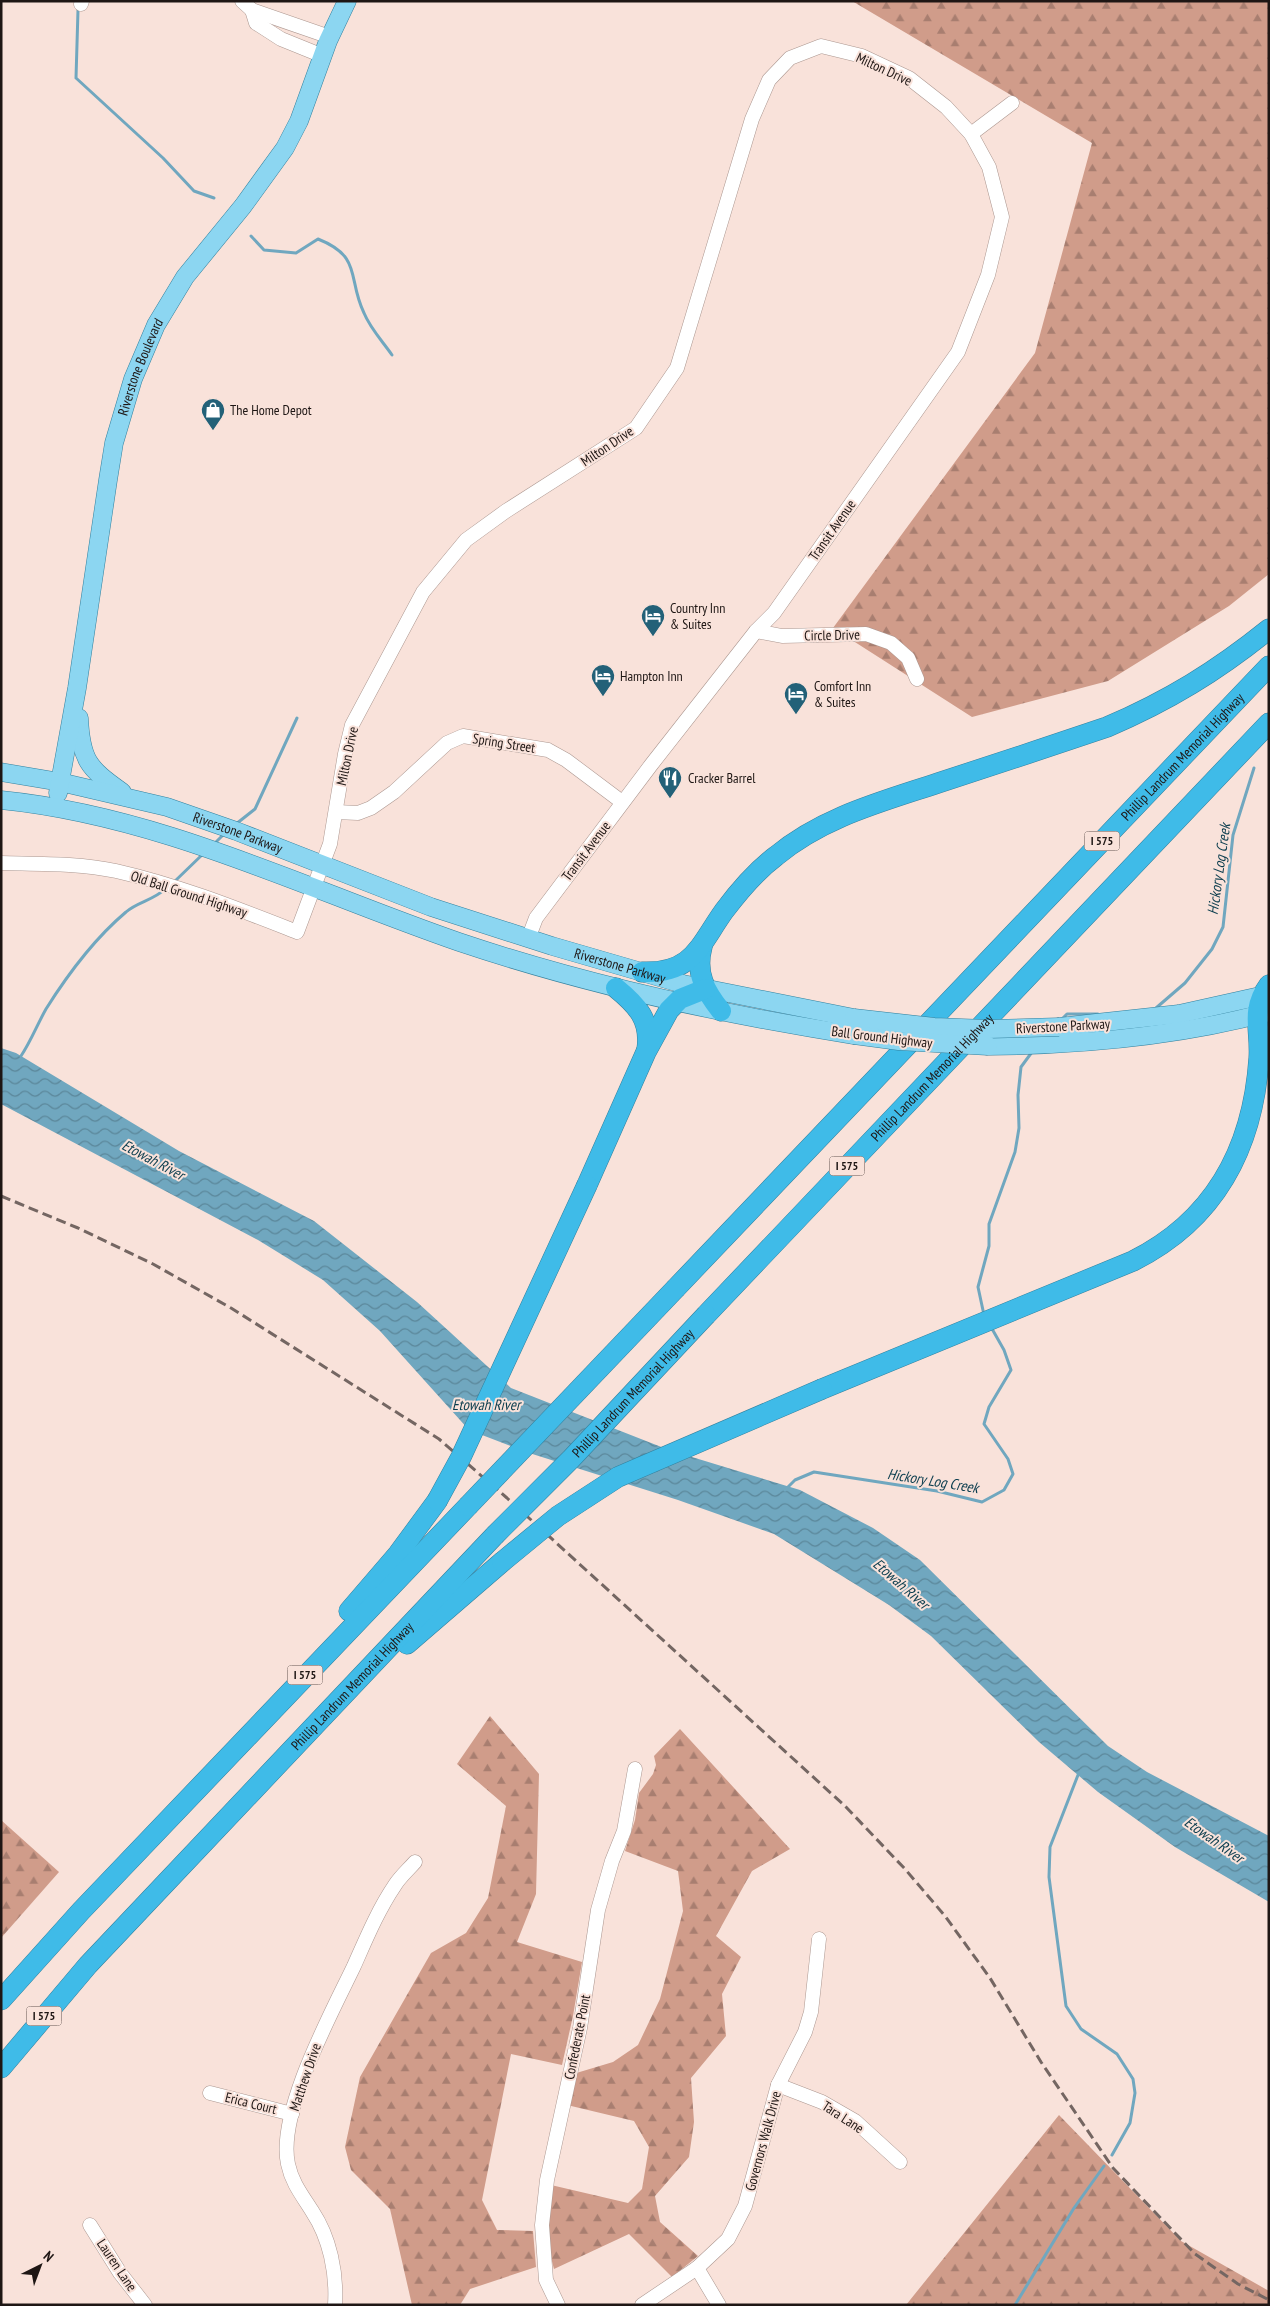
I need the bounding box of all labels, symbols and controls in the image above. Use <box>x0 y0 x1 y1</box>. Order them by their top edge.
street label: Milton Drive <box>853 48 915 90</box>
street label: Riverstone Boulevard <box>114 315 167 418</box>
shop icon: The Home Depot <box>200 397 226 431</box>
place label: The Home Depot <box>230 401 312 419</box>
street label: Milton Drive <box>577 422 637 470</box>
street label: Transit Avenue <box>804 496 860 564</box>
place label: Country Inn & Suites <box>670 599 725 633</box>
hotel icon: Country Inn & Suites <box>640 603 666 637</box>
street label: Circle Drive <box>804 626 860 644</box>
hotel icon: Hampton Inn <box>590 663 616 697</box>
place label: Hampton Inn <box>620 667 683 685</box>
place label: Comfort Inn & Suites <box>814 677 871 711</box>
hotel icon: Comfort Inn & Suites <box>783 681 809 715</box>
street label: Phillip Landrum Memorial Highway <box>1117 688 1248 825</box>
street label: Milton Drive <box>332 725 362 787</box>
street label: Spring Street <box>471 729 537 757</box>
restaurant icon: Cracker Barrel <box>657 765 683 799</box>
place label: Cracker Barrel <box>688 769 756 787</box>
street label: Riverstone Parkway <box>191 808 286 858</box>
street label: Transit Avenue <box>558 817 614 884</box>
water label: Hickory Log Creek <box>1203 820 1235 916</box>
road number: I 575 <box>1084 831 1120 850</box>
street label: Old Ball Ground Highway <box>128 867 250 922</box>
street label: Riverstone Parkway <box>572 944 668 988</box>
street label: Phillip Landrum Memorial Highway <box>867 1009 998 1145</box>
street label: Riverstone Parkway <box>1016 1015 1111 1037</box>
street label: Ball Ground Highway <box>830 1022 934 1052</box>
water label: Etowah River <box>119 1135 189 1185</box>
road number: I 575 <box>830 1156 864 1176</box>
street label: Phillip Landrum Memorial Highway <box>568 1324 698 1461</box>
water label: Etowah River <box>452 1395 522 1414</box>
water label: Hickory Log Creek <box>886 1464 982 1497</box>
water label: Etowah River <box>869 1554 935 1614</box>
street label: Phillip Landrum Memorial Highway <box>287 1617 418 1754</box>
road number: I 575 <box>288 1666 322 1684</box>
water label: Etowah River <box>1181 1812 1249 1868</box>
street label: Confederate Point <box>560 1993 594 2081</box>
road number: I 575 <box>27 2006 62 2025</box>
street label: Matthew Drive <box>285 2041 325 2113</box>
street label: Erica Court <box>223 2088 279 2118</box>
street label: Governors Walk Drive <box>741 2089 785 2193</box>
street label: Tara Lane <box>819 2097 867 2137</box>
street label: Lauren Lane <box>93 2235 141 2295</box>
north arrow <box>15 2241 65 2291</box>
text: N <box>40 2247 58 2266</box>

